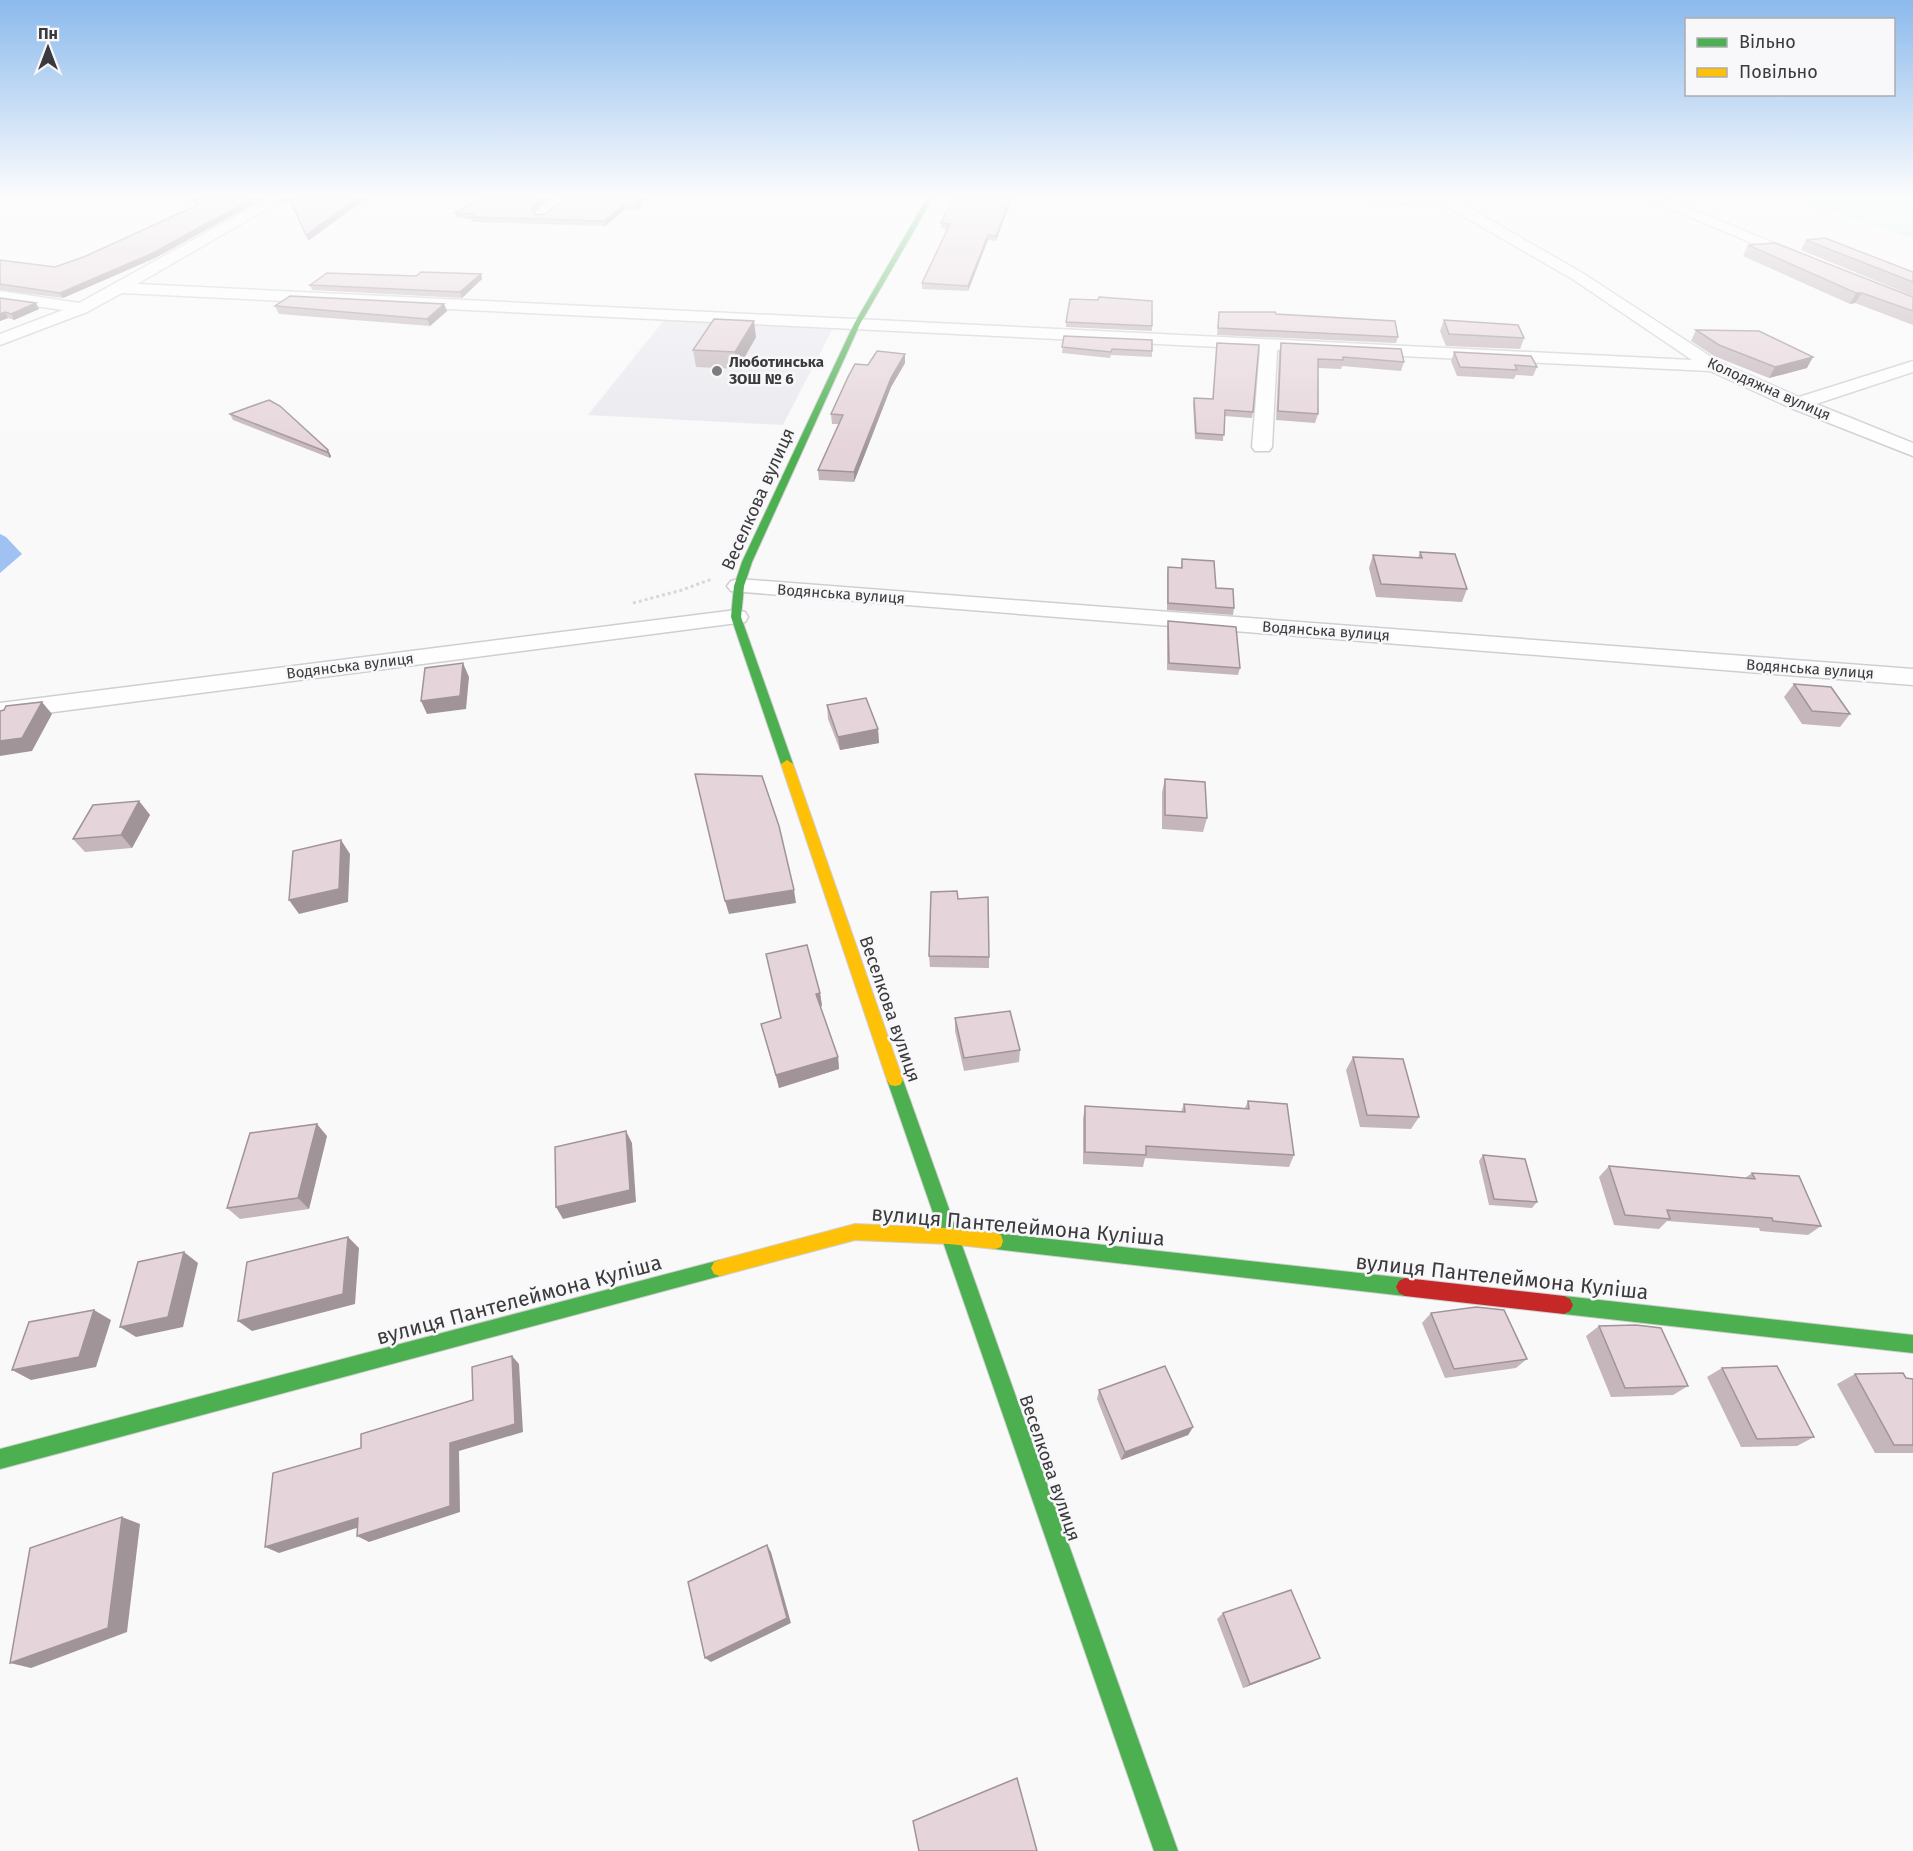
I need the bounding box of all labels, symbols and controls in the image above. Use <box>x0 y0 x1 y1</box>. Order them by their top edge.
north arrow <box>18 18 78 78</box>
legend <box>1685 18 1895 96</box>
text: Пн <box>38 24 58 43</box>
text: Вільно <box>1739 31 1796 53</box>
text: Повільно <box>1739 61 1818 83</box>
place label: Люботинська ЗОШ № 6 <box>728 353 824 388</box>
street label: Колодяжна вулиця <box>1705 354 1833 424</box>
marker: Люботинська ЗОШ № 6 <box>710 364 724 378</box>
street label: Веселкова вулиця <box>717 424 799 574</box>
street label: Водянська вулиця <box>777 581 905 607</box>
street label: Водянська вулиця <box>1262 618 1390 644</box>
street label: Водянська вулиця <box>285 649 415 683</box>
street label: Водянська вулиця <box>1746 656 1874 682</box>
street label: Веселкова вулиця <box>855 933 925 1085</box>
street label: вулиця Пантелеймона Куліша <box>870 1200 1166 1252</box>
street label: вулиця Пантелеймона Куліша <box>373 1249 665 1351</box>
street label: вулиця Пантелеймона Куліша <box>1354 1249 1650 1305</box>
street label: Веселкова вулиця <box>1015 1392 1085 1544</box>

